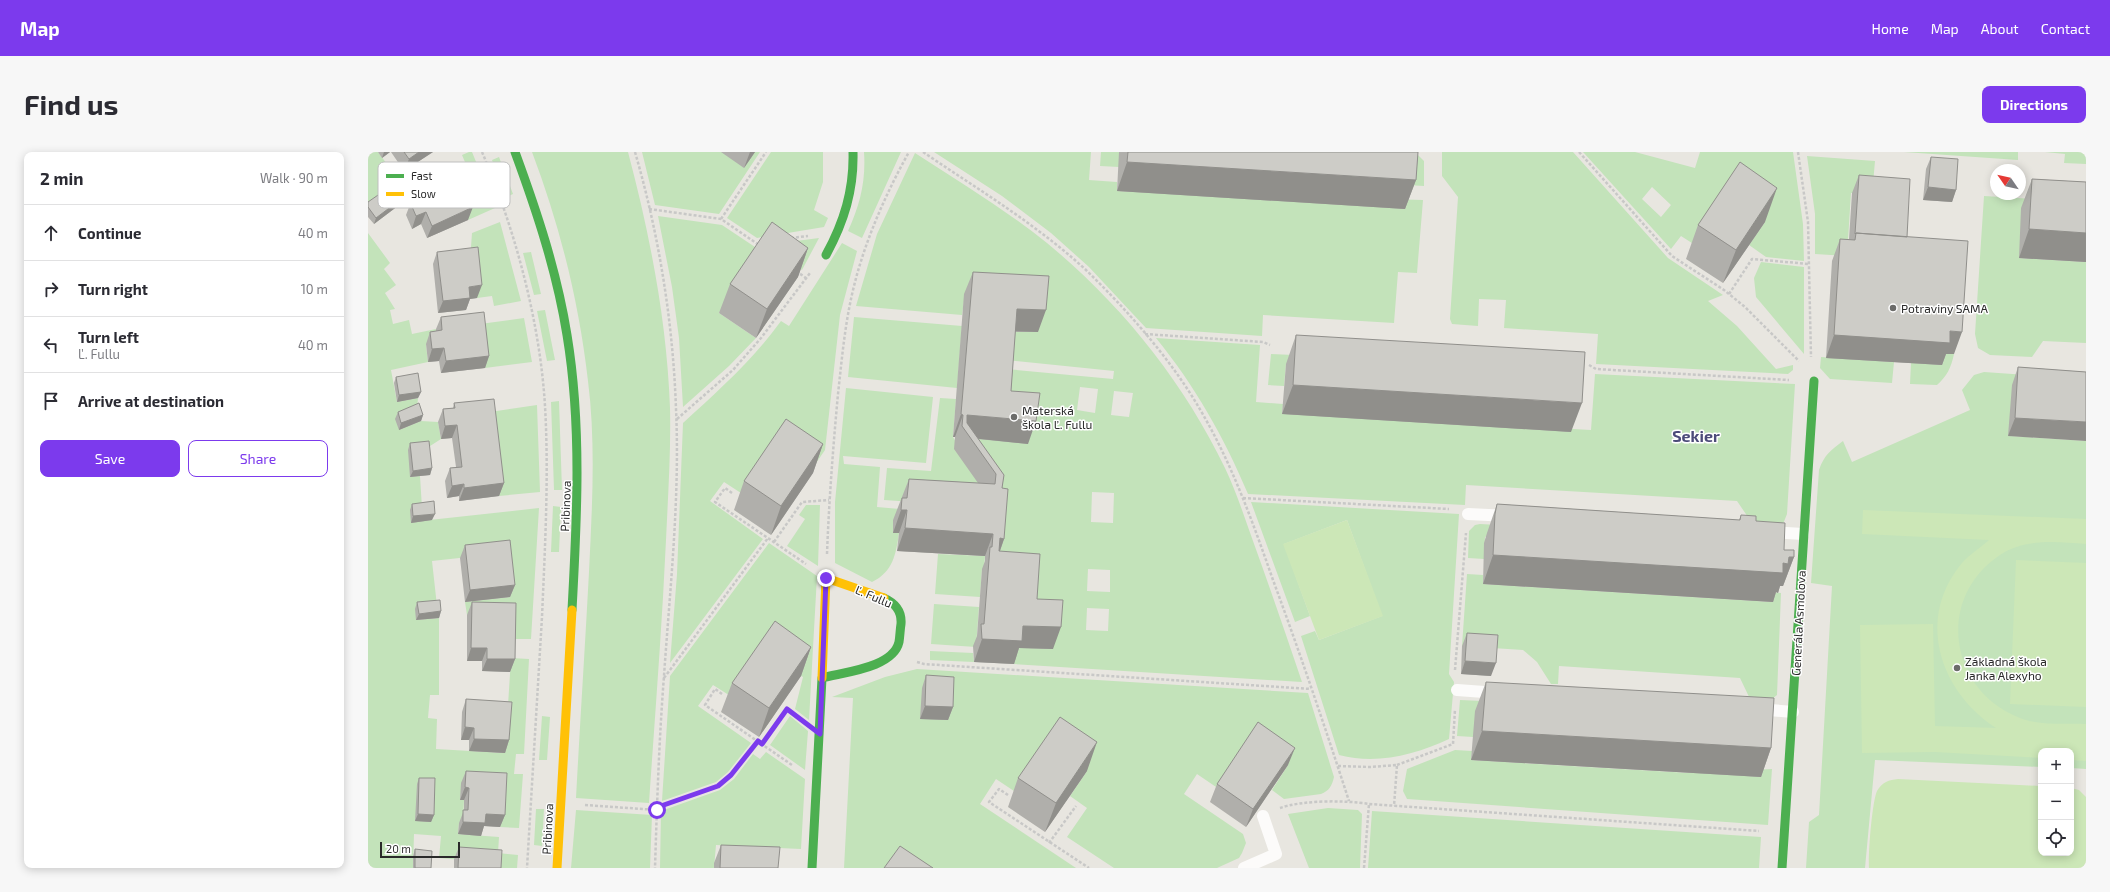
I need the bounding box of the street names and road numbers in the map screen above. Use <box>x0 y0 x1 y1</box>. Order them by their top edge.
street label: Pribinova <box>557 480 573 532</box>
street label: Generála Asmolova <box>1788 570 1808 676</box>
street label: Ľ. Fullu <box>853 582 895 610</box>
street label: Pribinova <box>539 803 555 855</box>

